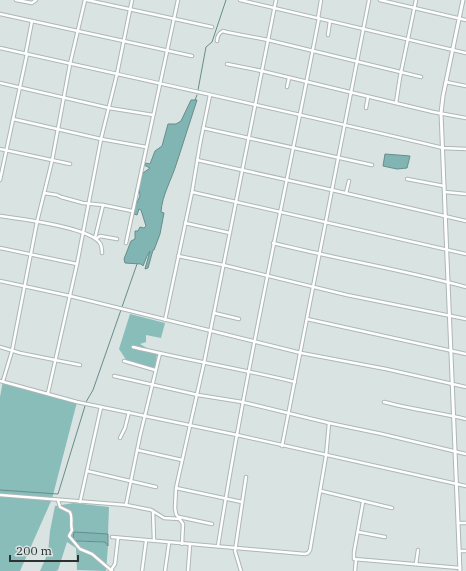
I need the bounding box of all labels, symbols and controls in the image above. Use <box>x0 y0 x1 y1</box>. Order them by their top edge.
scale bar <box>10 537 78 563</box>
text: 200 m <box>16 543 52 558</box>

